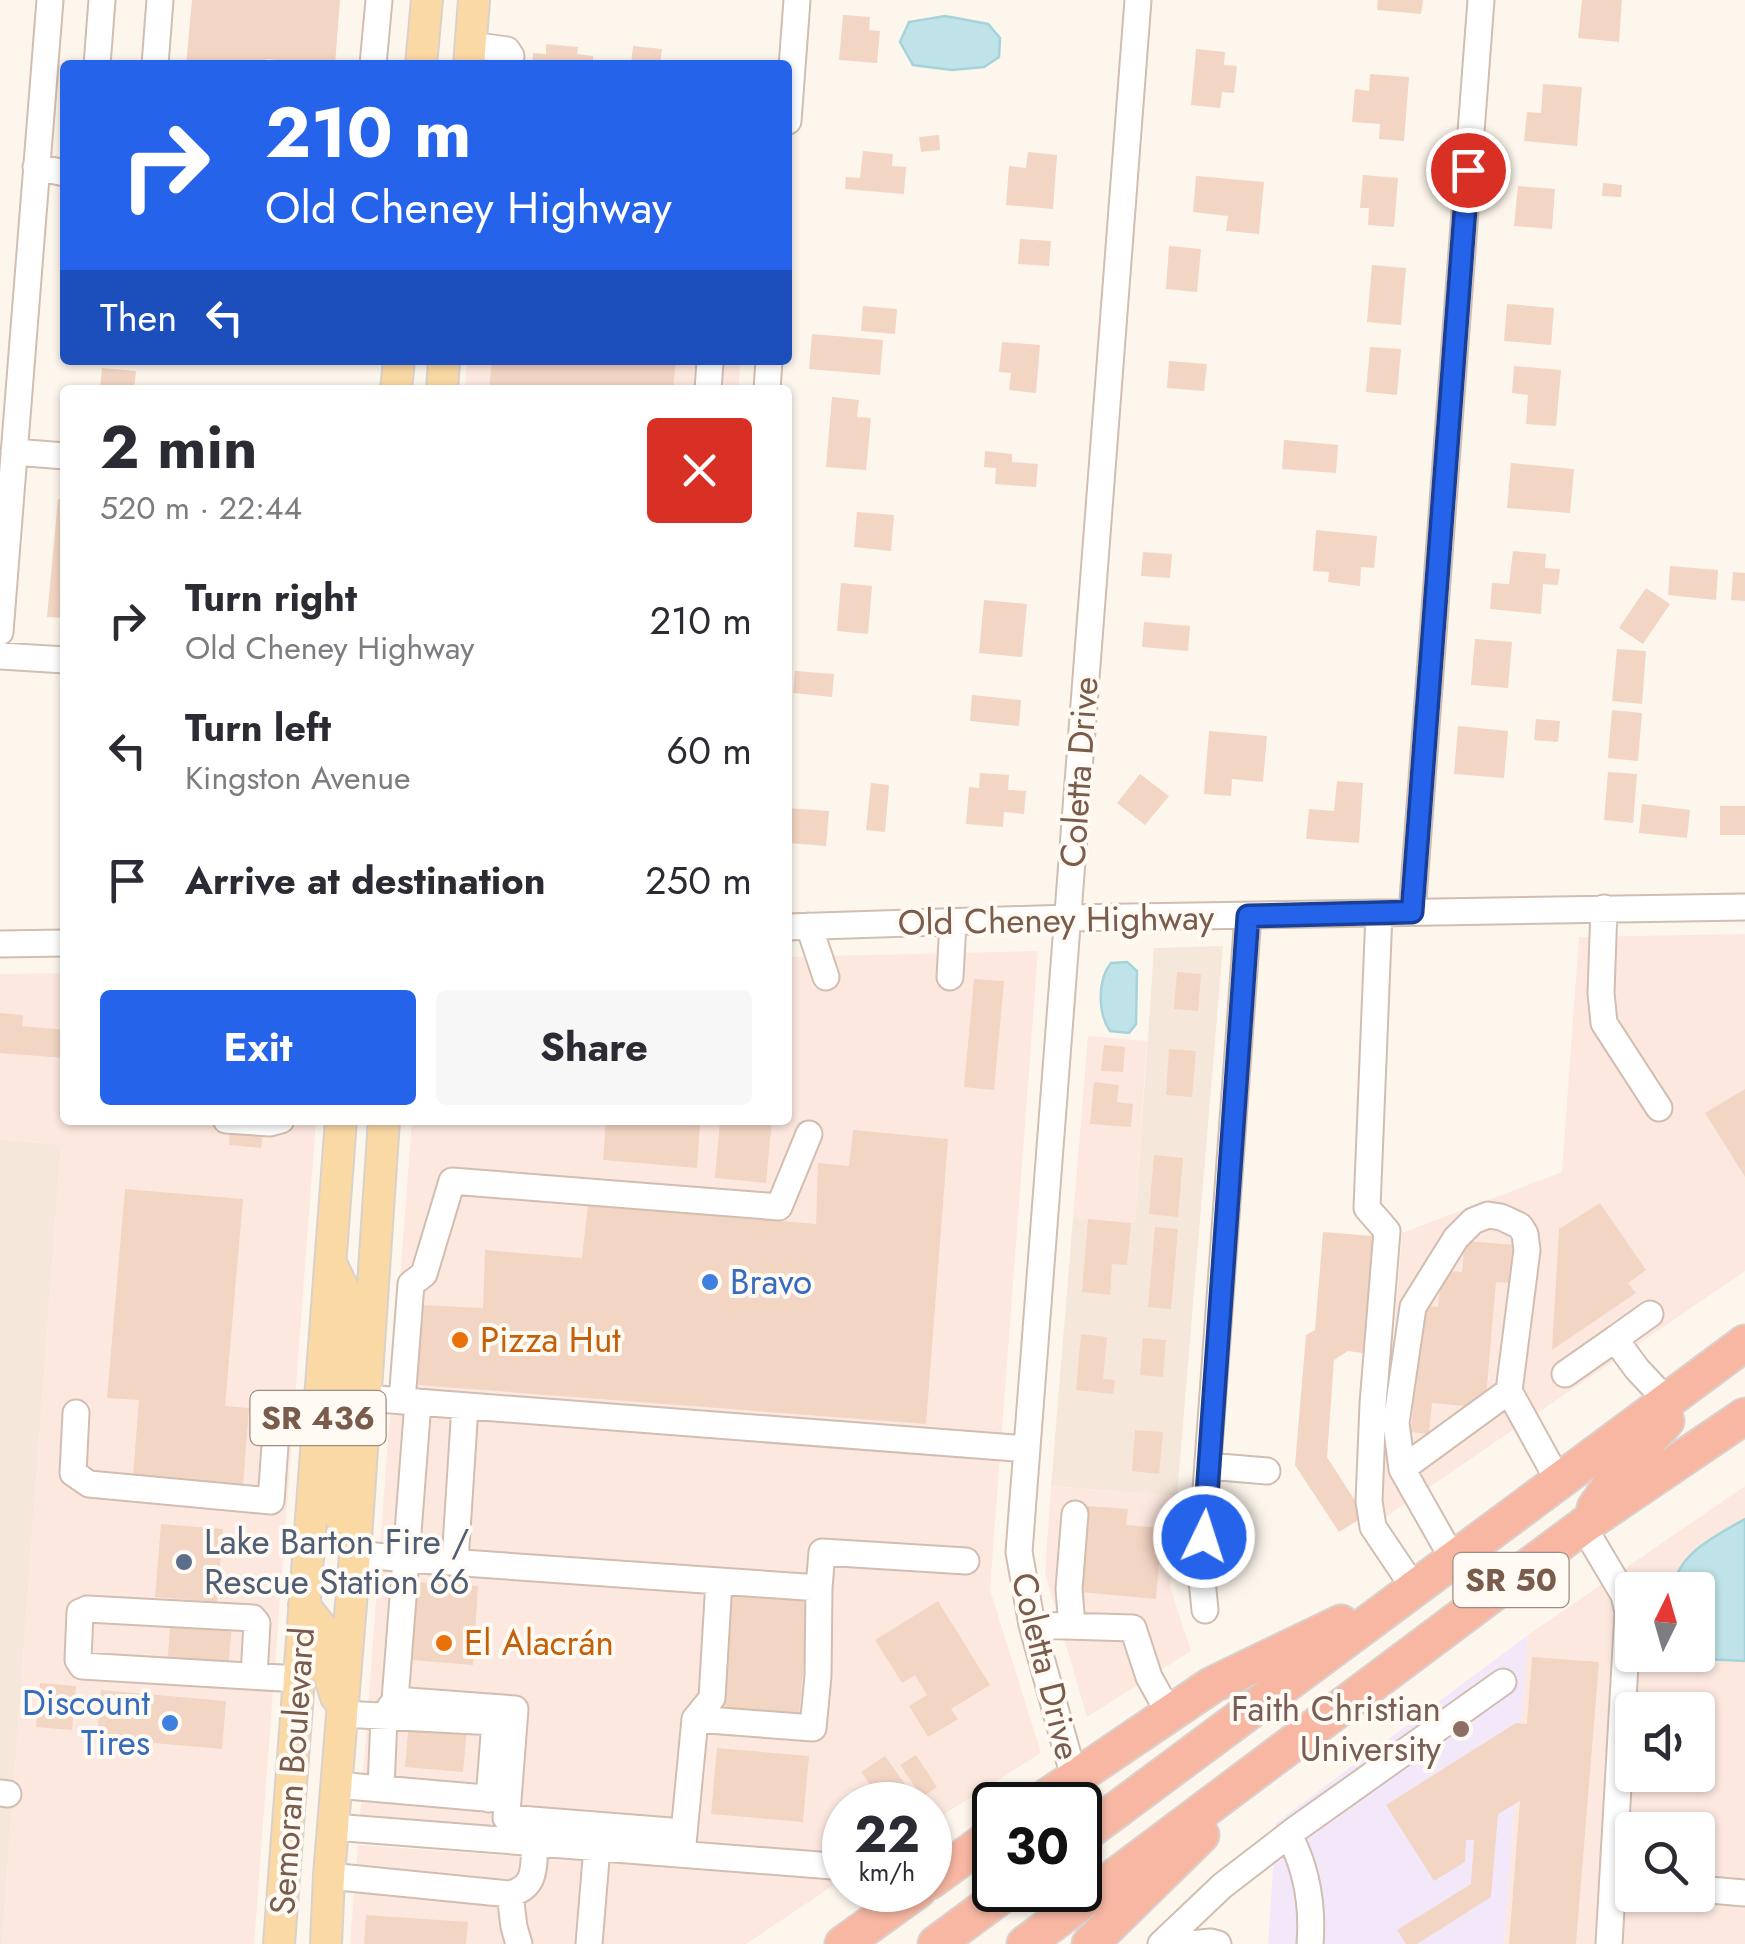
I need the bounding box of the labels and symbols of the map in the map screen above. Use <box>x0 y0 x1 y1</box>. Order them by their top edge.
pin <box>1426 128 1511 213</box>
street label: Coletta Drive <box>1047 675 1111 869</box>
street label: Old Cheney Highway <box>897 892 1215 948</box>
place label: Bravo <box>730 1257 812 1307</box>
marker: Bravo <box>699 1271 721 1293</box>
place label: Pizza Hut <box>480 1315 621 1365</box>
marker: Pizza Hut <box>449 1329 471 1351</box>
road number: SR 436 <box>250 1391 386 1445</box>
position arrow <box>1152 1485 1256 1589</box>
place label: Lake Barton Fire / Rescue Station 66 <box>204 1517 470 1607</box>
marker: Lake Barton Fire / Rescue Station 66 <box>173 1551 195 1573</box>
road number: SR 50 <box>1454 1553 1568 1607</box>
street label: Coletta Drive <box>999 1567 1093 1765</box>
north arrow <box>1615 1572 1715 1672</box>
place label: El Alacrán <box>464 1618 614 1668</box>
street label: Semoran Boulevard <box>257 1626 327 1916</box>
marker: El Alacrán <box>433 1632 455 1654</box>
place label: Discount Tires <box>22 1678 151 1768</box>
place label: Faith Christian University <box>1231 1684 1442 1774</box>
marker: Discount Tires <box>159 1712 181 1734</box>
marker: Faith Christian University <box>1450 1718 1472 1740</box>
speed limit sign: 30 <box>972 1782 1102 1912</box>

